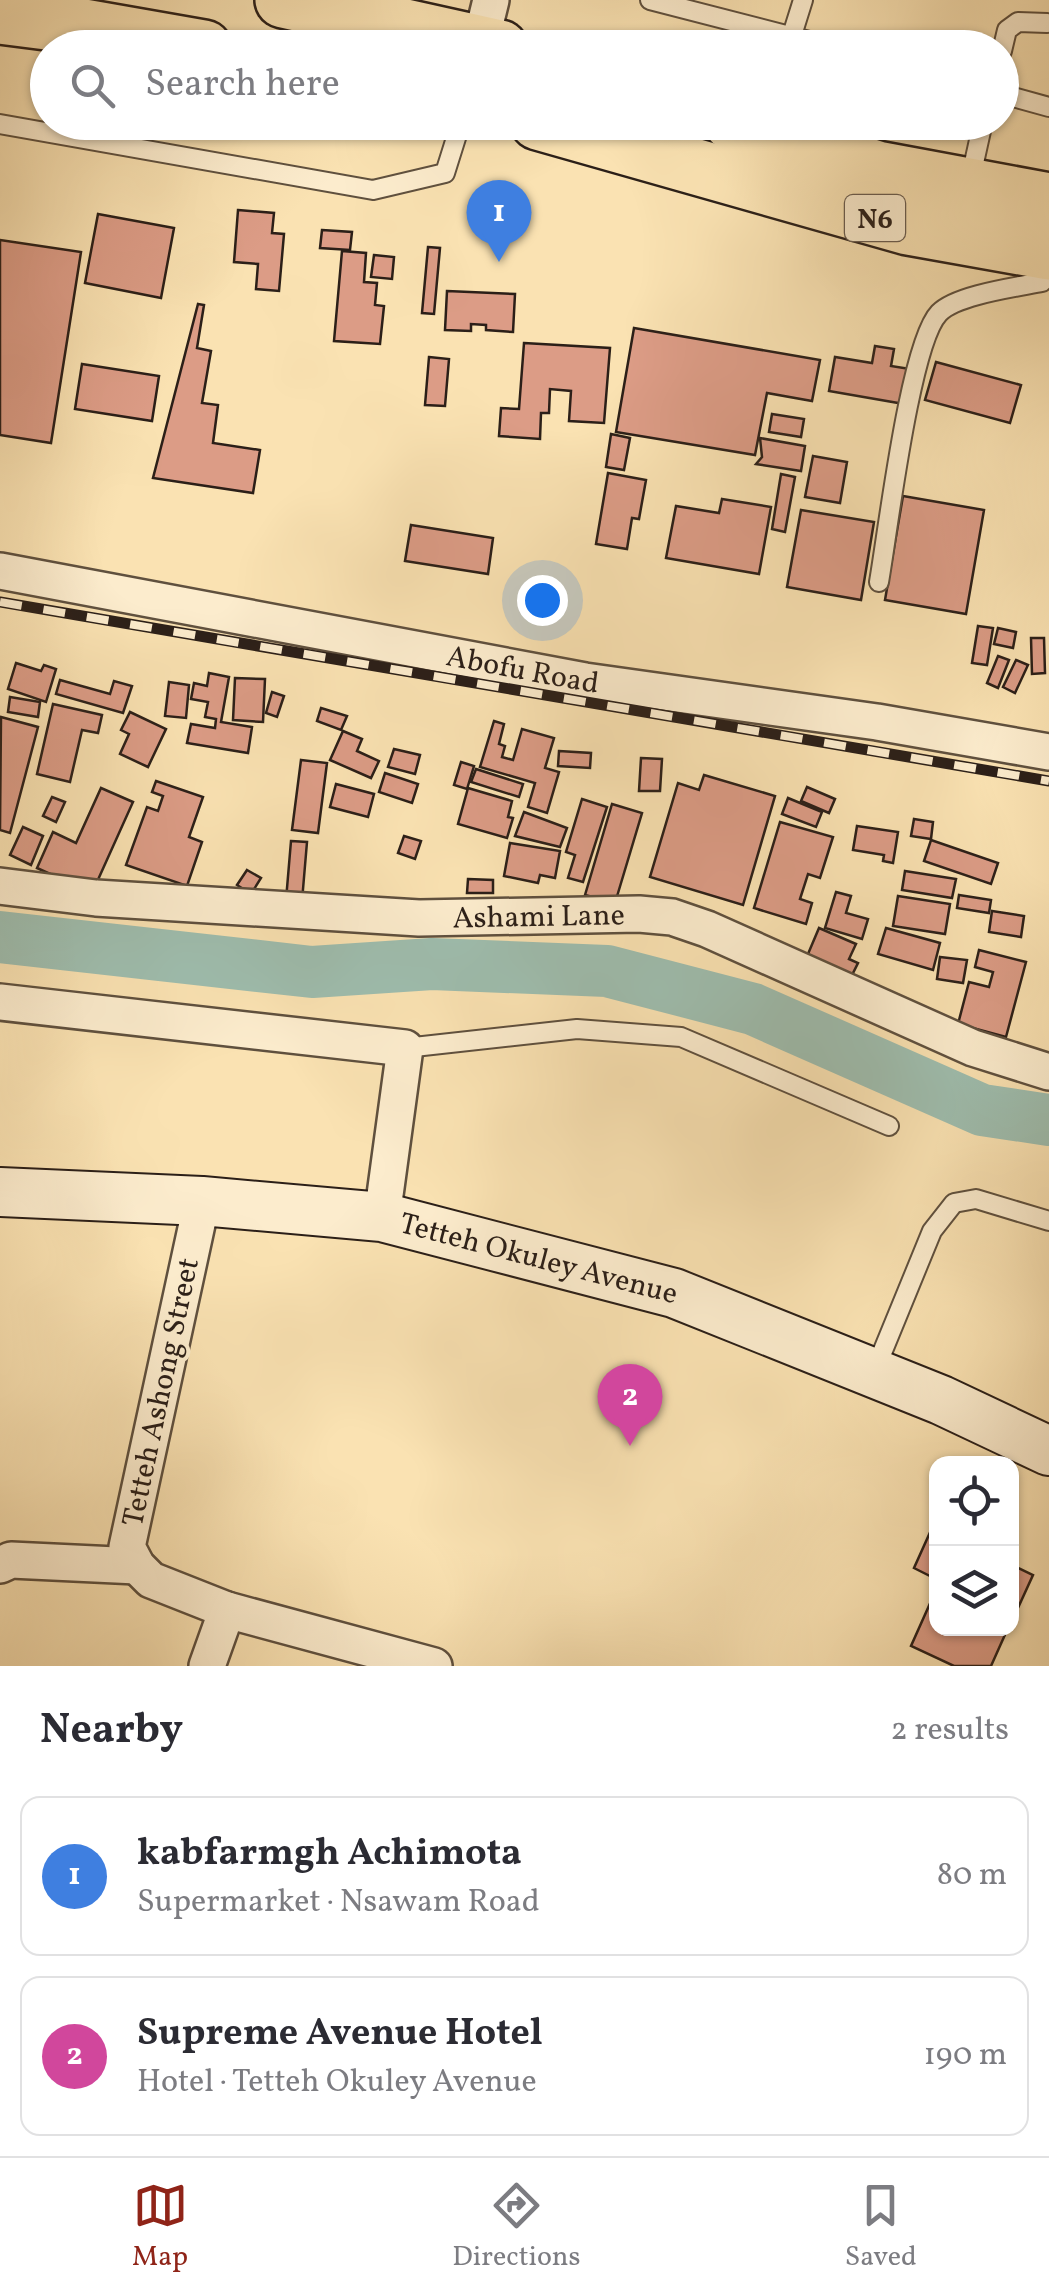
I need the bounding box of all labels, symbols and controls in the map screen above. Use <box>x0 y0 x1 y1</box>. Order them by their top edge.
search box <box>30 30 1019 140</box>
icon: search <box>65 58 120 113</box>
text: Search here <box>145 59 340 112</box>
pin: 1 <box>466 180 532 262</box>
road number: N6 <box>845 195 905 241</box>
your location <box>517 575 568 626</box>
street label: Abofu Road <box>443 636 601 706</box>
street label: Ashami Lane <box>452 895 625 940</box>
street label: Tetteh Okuley Avenue <box>395 1203 682 1316</box>
street label: Tetteh Ashong Street <box>113 1254 211 1531</box>
pin: 2 <box>598 1364 662 1446</box>
map controls <box>929 1456 1019 1636</box>
button: locate <box>929 1456 1019 1546</box>
button: layers <box>929 1546 1019 1636</box>
text: Nearby <box>40 1702 183 1761</box>
text: 2 results <box>891 1709 1009 1753</box>
text: kabfarmgh Achimota <box>137 1828 522 1881</box>
text: 1 <box>68 1854 81 1898</box>
text: 80 m <box>937 1854 1007 1898</box>
text: Supermarket · Nsawam Road <box>137 1881 540 1925</box>
text: Supreme Avenue Hotel <box>137 2008 543 2061</box>
text: 2 <box>66 2034 83 2078</box>
text: 190 m <box>923 2034 1007 2078</box>
text: Hotel · Tetteh Okuley Avenue <box>137 2061 537 2105</box>
tab: Map <box>132 2178 188 2277</box>
tab: Directions <box>452 2178 581 2277</box>
tab: Saved <box>845 2178 917 2277</box>

